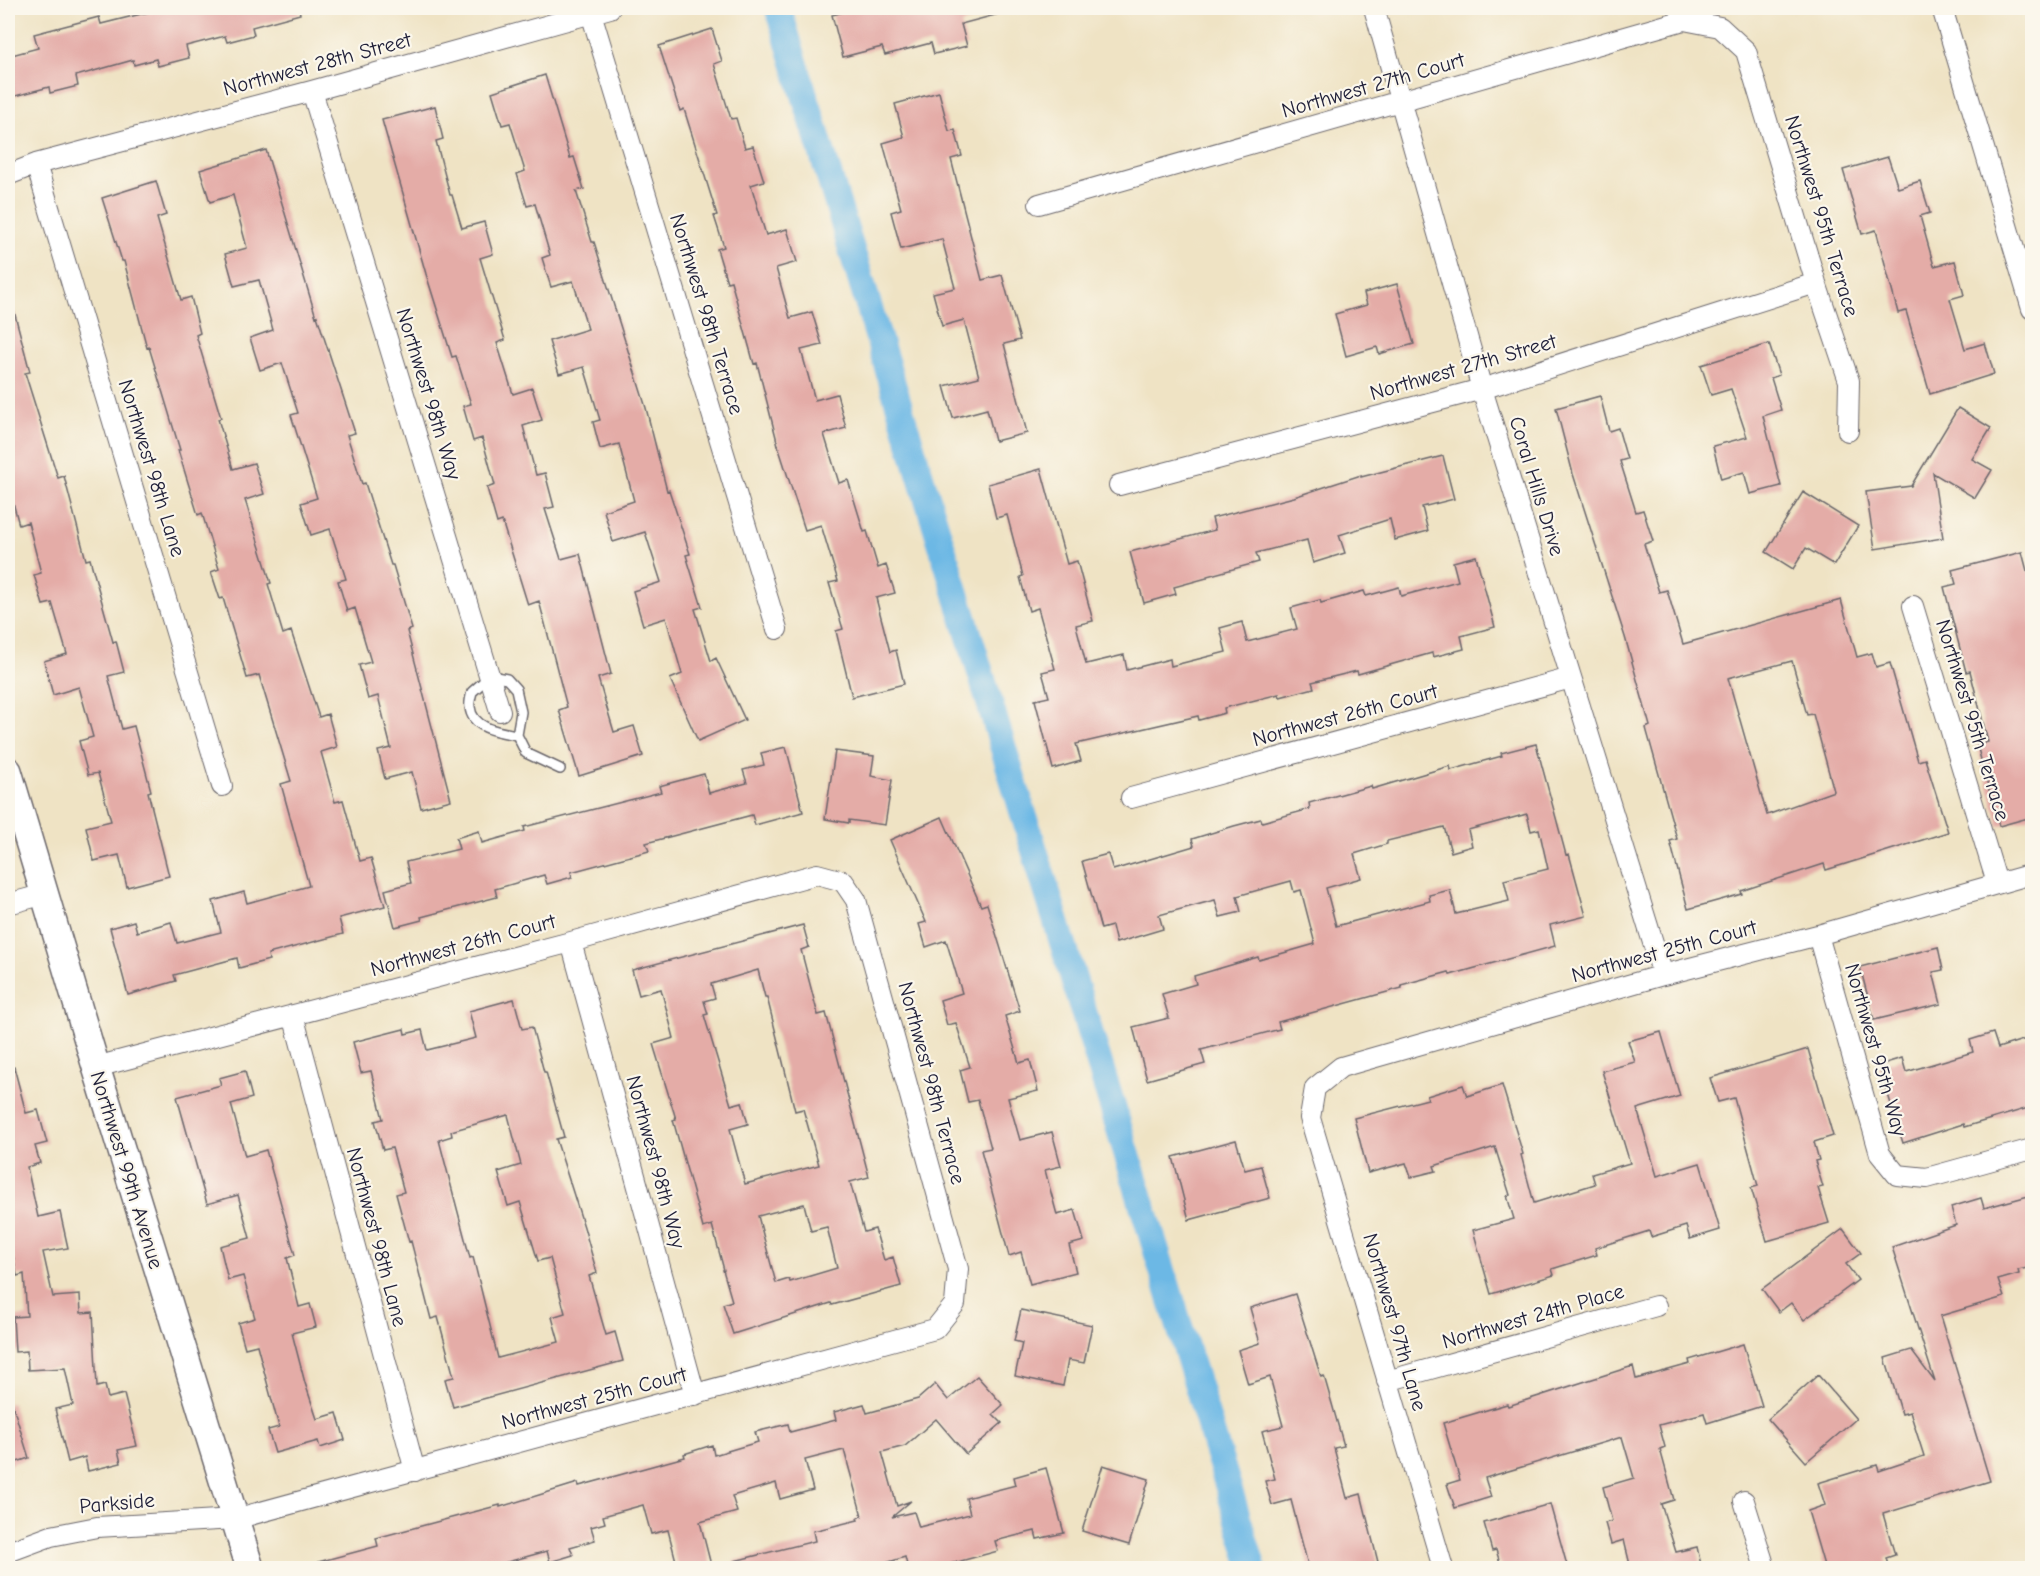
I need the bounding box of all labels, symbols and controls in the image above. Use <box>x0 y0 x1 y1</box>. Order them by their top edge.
street label: Northwest 28th Street <box>220 27 415 101</box>
street label: Northwest 27th Court <box>1279 47 1468 123</box>
street label: Northwest 95th Terrace <box>1780 112 1864 320</box>
street label: Northwest 98th Terrace <box>665 211 749 417</box>
street label: Northwest 98th Way <box>391 305 467 483</box>
street label: Northwest 27th Street <box>1367 329 1560 405</box>
street label: Northwest 98th Lane <box>114 376 190 560</box>
street label: Coral Hills Drive <box>1504 413 1570 559</box>
street label: Northwest 95th Terrace <box>1931 616 2015 824</box>
street label: Northwest 26th Court <box>1250 678 1441 751</box>
street label: Northwest 26th Court <box>368 908 559 981</box>
street label: Northwest 25th Court <box>1569 914 1760 987</box>
street label: Northwest 95th Way <box>1840 961 1912 1140</box>
street label: Northwest 98th Terrace <box>893 979 971 1187</box>
street label: Northwest 99th Avenue <box>85 1068 169 1272</box>
street label: Northwest 98th Way <box>621 1073 691 1252</box>
street label: Northwest 98th Lane <box>342 1145 412 1329</box>
street label: Northwest 97th Lane <box>1358 1231 1432 1413</box>
street label: Northwest 24th Place <box>1439 1279 1627 1353</box>
street label: Northwest 25th Court <box>499 1361 690 1434</box>
street label: Parkside <box>78 1488 156 1518</box>

